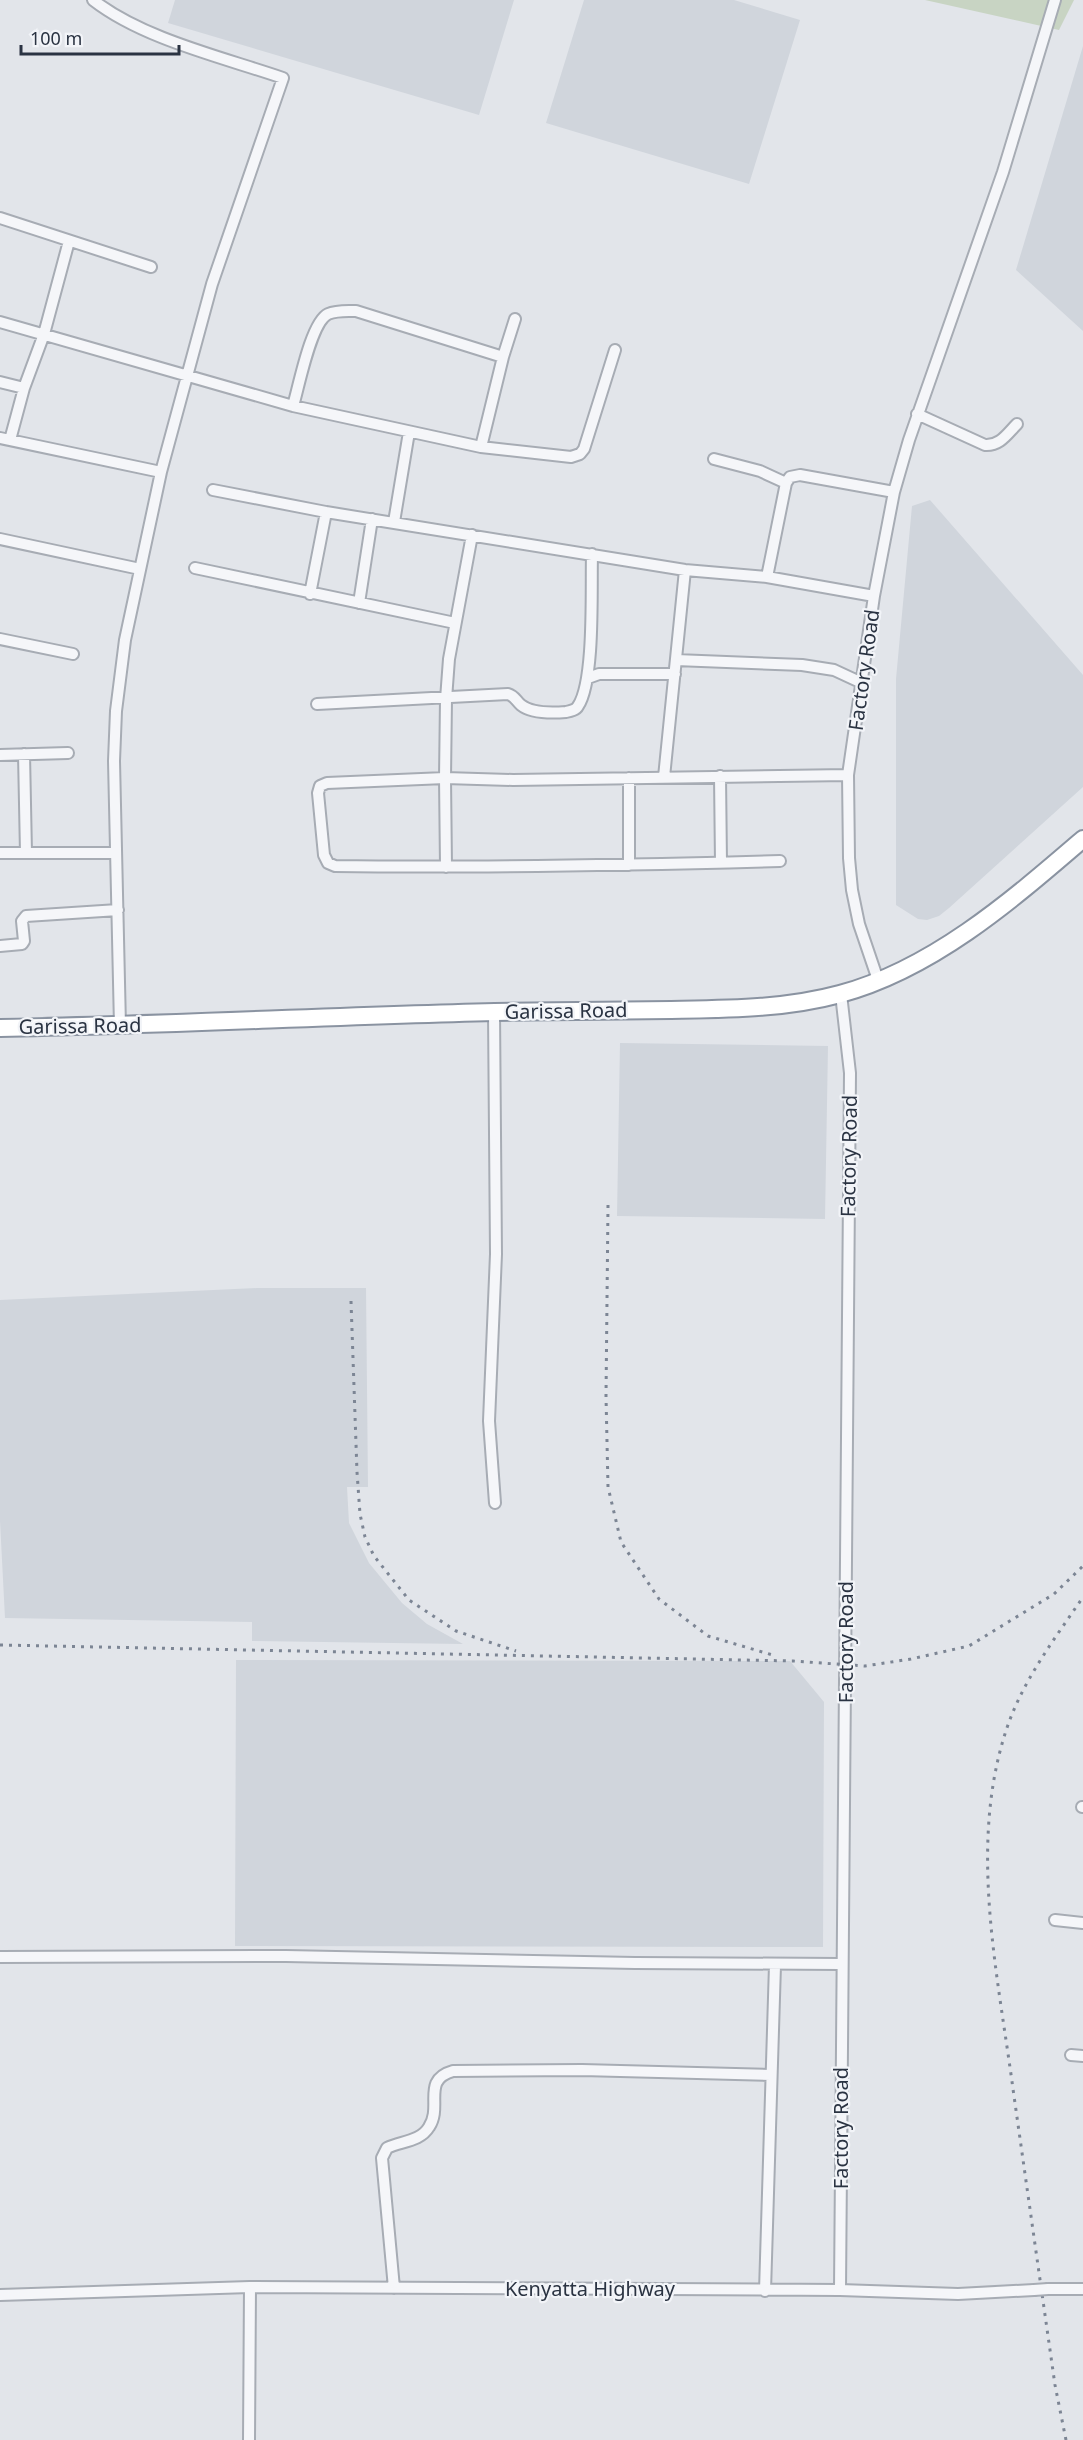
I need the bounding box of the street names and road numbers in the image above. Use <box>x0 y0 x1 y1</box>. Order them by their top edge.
street label: Factory Road <box>842 608 885 732</box>
street label: Garissa Road <box>504 996 628 1025</box>
street label: Garissa Road <box>18 1011 142 1040</box>
street label: Factory Road <box>834 1095 863 1217</box>
street label: Factory Road <box>832 1581 859 1703</box>
street label: Factory Road <box>827 2067 854 2189</box>
street label: Kenyatta Highway <box>505 2275 676 2302</box>

